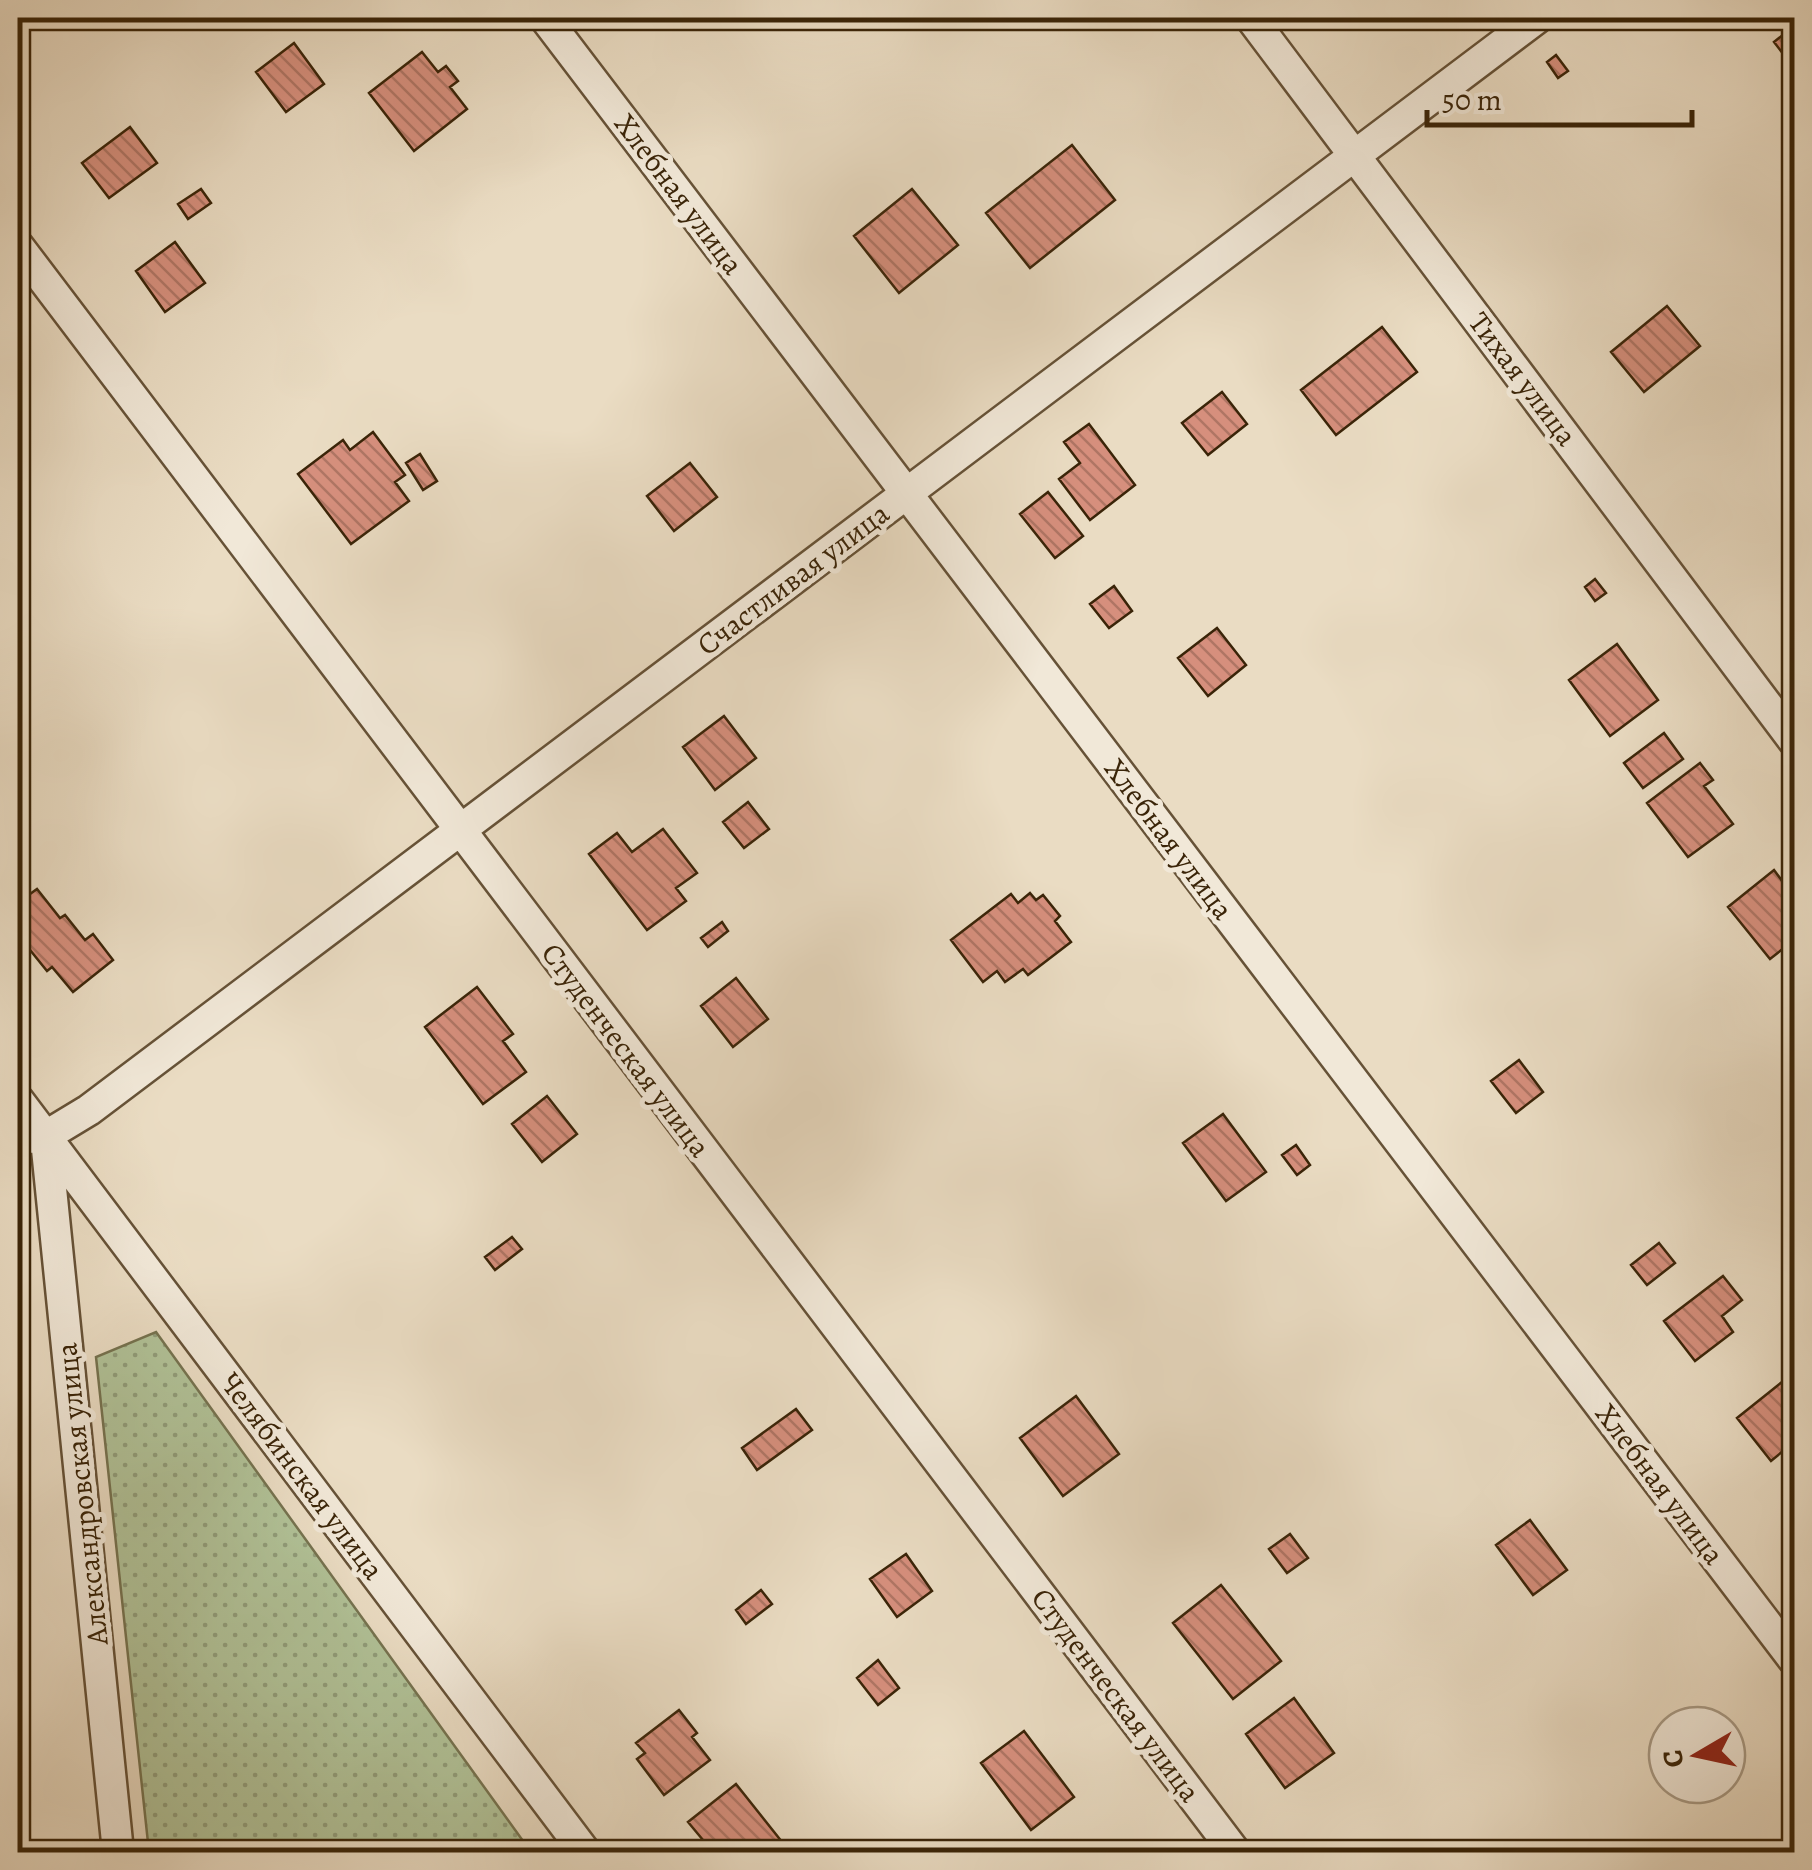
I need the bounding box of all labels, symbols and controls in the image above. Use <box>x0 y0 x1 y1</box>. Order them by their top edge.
scale bar <box>1427 65 1692 127</box>
text: 50 m <box>1442 80 1502 120</box>
street label: Хлебная улица <box>605 105 753 283</box>
street label: Тихая улица <box>1459 304 1587 454</box>
street label: Счастливая улица <box>689 493 897 664</box>
street label: Хлебная улица <box>1095 750 1243 928</box>
street label: Студенческая улица <box>532 935 720 1165</box>
street label: Александровская улица <box>46 1341 118 1648</box>
street label: Челябинская улица <box>211 1364 393 1588</box>
street label: Хлебная улица <box>1586 1395 1734 1573</box>
street label: Студенческая улица <box>1022 1580 1210 1810</box>
north arrow <box>1647 1705 1747 1805</box>
text: С <box>1653 1747 1693 1770</box>

